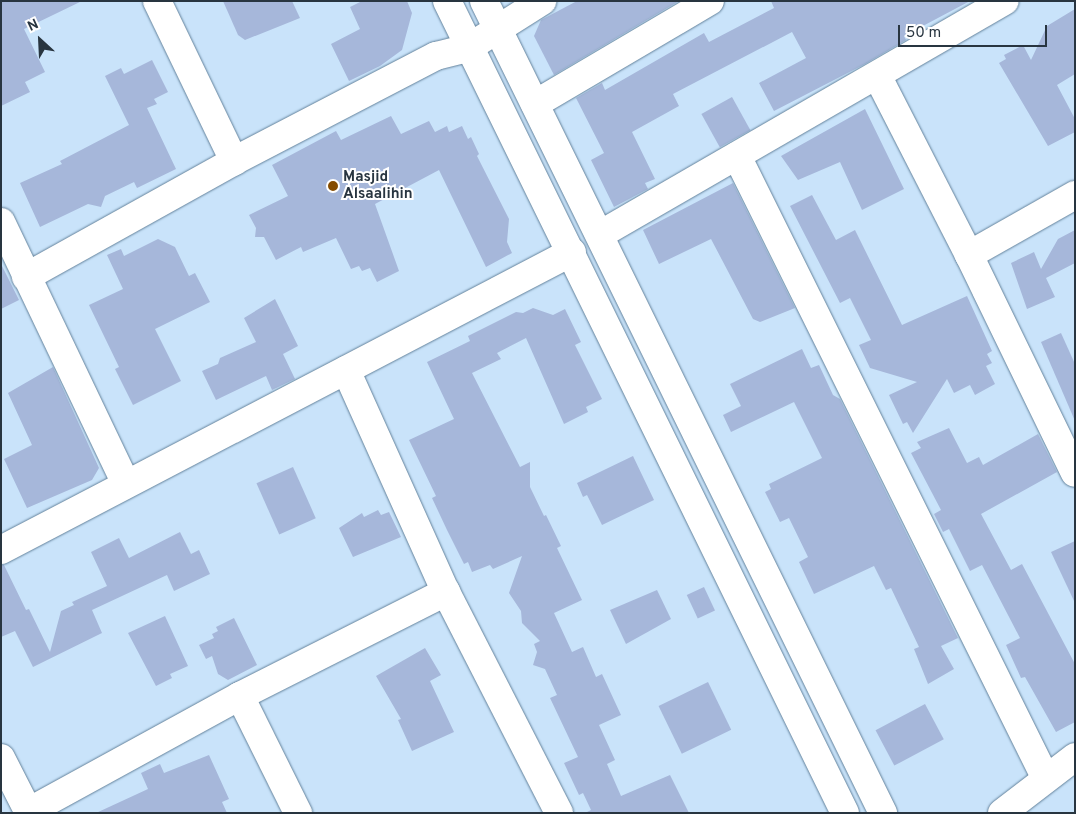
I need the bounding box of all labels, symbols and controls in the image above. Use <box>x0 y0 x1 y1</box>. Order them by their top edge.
north arrow <box>15 15 65 65</box>
scale bar <box>901 15 1050 47</box>
text: N <box>25 16 42 36</box>
text: 50 m <box>906 24 941 43</box>
place label: Masjid Alsaalihin <box>343 168 413 203</box>
marker: Masjid Alsaalihin <box>327 180 339 192</box>

